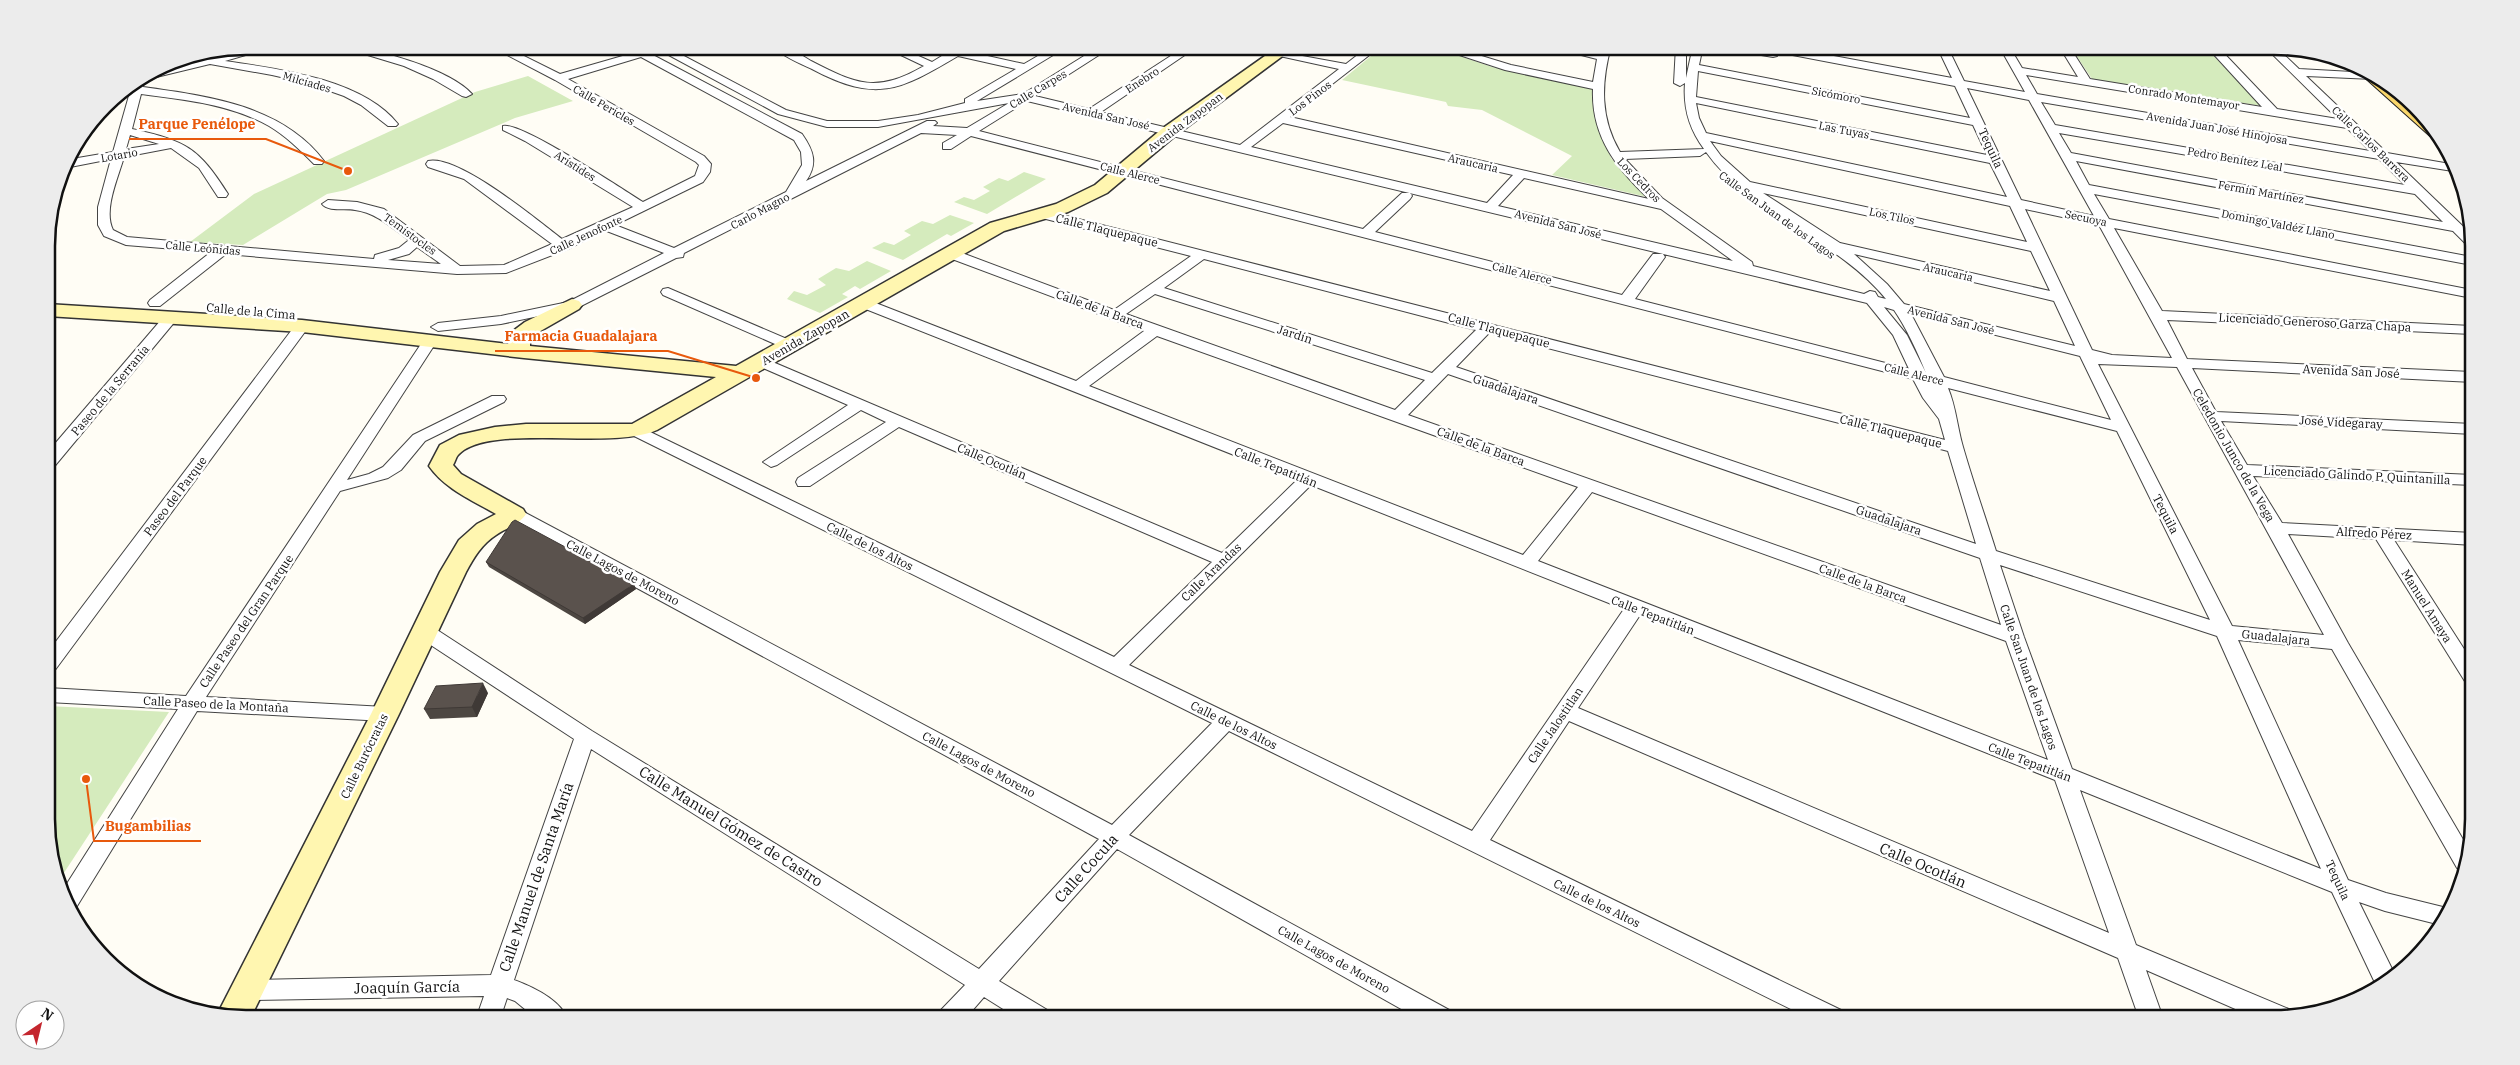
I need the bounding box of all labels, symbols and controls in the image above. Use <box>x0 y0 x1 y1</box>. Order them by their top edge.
street label: Enebro <box>1122 64 1162 96</box>
street label: Calle Carpes <box>1007 66 1069 112</box>
street label: Milcíades <box>281 68 333 96</box>
street label: Los Pinos <box>1286 77 1334 119</box>
street label: Conrado Montemayor <box>2127 81 2241 113</box>
street label: Calle Pericles <box>571 82 637 128</box>
street label: Sicómoro <box>1810 83 1862 107</box>
street label: Avenida Zapopan <box>1145 89 1225 155</box>
street label: Avenida San José <box>1061 99 1151 133</box>
street label: Calle Carlos Barrera <box>2329 103 2413 185</box>
street label: Avenida Juan José Hinojosa <box>2145 109 2289 147</box>
callout: Parque Penélope <box>129 110 266 139</box>
text: Parque Penélope <box>138 115 256 133</box>
street label: Las Tuyas <box>1817 118 1871 142</box>
street label: Tequila <box>1975 126 2007 171</box>
street label: Pedro Benítez Leal <box>2186 144 2284 174</box>
street label: Lotario <box>99 145 139 165</box>
street label: Arístides <box>552 148 598 184</box>
street label: Araucaria <box>1446 150 1500 176</box>
street label: Los Cedros <box>1614 155 1664 205</box>
street label: Calle Alerce <box>1099 159 1161 187</box>
street label: Calle San Juan de los Lagos <box>1716 168 1838 262</box>
street label: Fermín Martínez <box>2217 178 2306 207</box>
street label: Carlo Magno <box>728 190 792 232</box>
street label: Los Tilos <box>1868 204 1916 228</box>
street label: Avenida San José <box>1513 206 1603 242</box>
street label: Domingo Valdéz Llano <box>2220 206 2336 242</box>
street label: Secuoya <box>2064 207 2108 229</box>
street label: Temístocles <box>381 210 439 258</box>
street label: Calle Tlaquepaque <box>1054 210 1160 250</box>
street label: Calle Jenofonte <box>547 212 625 258</box>
street label: Calle Leónidas <box>165 238 241 258</box>
street label: Calle Alerce <box>1491 259 1553 287</box>
street label: Araucaria <box>1921 259 1975 285</box>
street label: Calle de la Barca <box>1054 286 1147 332</box>
street label: Calle de la Cima <box>206 300 297 322</box>
street label: Avenida San José <box>1906 302 1996 338</box>
street label: Avenida Zapopan <box>758 306 852 368</box>
street label: Calle Tlaquepaque <box>1446 309 1552 351</box>
street label: Licenciado Generoso Garza Chapa <box>2218 309 2412 335</box>
street label: Jardín <box>1276 321 1315 347</box>
callout: Farmacia Guadalajara <box>495 322 668 351</box>
text: Farmacia Guadalajara <box>505 327 658 345</box>
street label: Paseo de la Serranía <box>68 341 153 438</box>
street label: Calle Alerce <box>1883 360 1945 388</box>
street label: Avenida San José <box>2302 361 2400 381</box>
street label: Guadalajara <box>1471 371 1541 407</box>
street label: Celedonio Junco de la Vega <box>2190 386 2279 525</box>
street label: Calle Tlaquepaque <box>1838 411 1944 451</box>
street label: José Videgaray <box>2299 412 2384 432</box>
street label: Calle de la Barca <box>1435 423 1528 469</box>
street label: Calle Ocotlán <box>955 440 1029 483</box>
street label: Calle Tepatitlán <box>1232 443 1320 491</box>
street label: Paseo del Parque <box>140 453 210 539</box>
street label: Licenciado Galindo P. Quintanilla <box>2263 463 2451 487</box>
street label: Tequila <box>2150 492 2183 537</box>
street label: Guadalajara <box>1854 502 1924 538</box>
street label: Calle de los Altos <box>824 518 916 574</box>
street label: Alfredo Pérez <box>2336 524 2412 542</box>
street label: Calle Lagos de Moreno <box>564 536 682 608</box>
street label: Calle Arandas <box>1178 539 1244 605</box>
street label: Calle Paseo del Gran Parque <box>196 551 296 691</box>
street label: Calle de la Barca <box>1817 560 1910 606</box>
street label: Manuel Amaya <box>2398 566 2456 646</box>
street label: Calle Tepatitlán <box>1609 592 1697 638</box>
street label: Calle San Juan de los Lagos <box>1997 602 2061 752</box>
street label: Guadalajara <box>2241 626 2311 648</box>
street label: Calle Jalostitlan <box>1524 684 1586 766</box>
street label: Calle Paseo de la Montaña <box>143 693 290 715</box>
street label: Calle de los Altos <box>1188 697 1280 753</box>
street label: Calle Burócratas <box>337 711 391 801</box>
street label: Calle Lagos de Moreno <box>920 728 1038 800</box>
street label: Calle Tepatitlán <box>1986 739 2074 785</box>
street label: Calle Manuel Gómez de Castro <box>636 761 826 891</box>
street label: Calle Manuel de Santa María <box>495 780 577 974</box>
callout: Bugambilias <box>94 812 201 841</box>
text: Bugambilias <box>105 817 191 835</box>
street label: Calle Cocula <box>1050 830 1122 906</box>
street label: Calle Ocotlán <box>1877 838 1970 892</box>
street label: Tequila <box>2322 858 2354 903</box>
street label: Calle de los Altos <box>1551 875 1643 931</box>
street label: Calle Lagos de Moreno <box>1275 922 1393 996</box>
street label: Joaquín García <box>354 977 460 997</box>
north arrow <box>15 1000 65 1050</box>
text: N <box>38 1004 57 1025</box>

